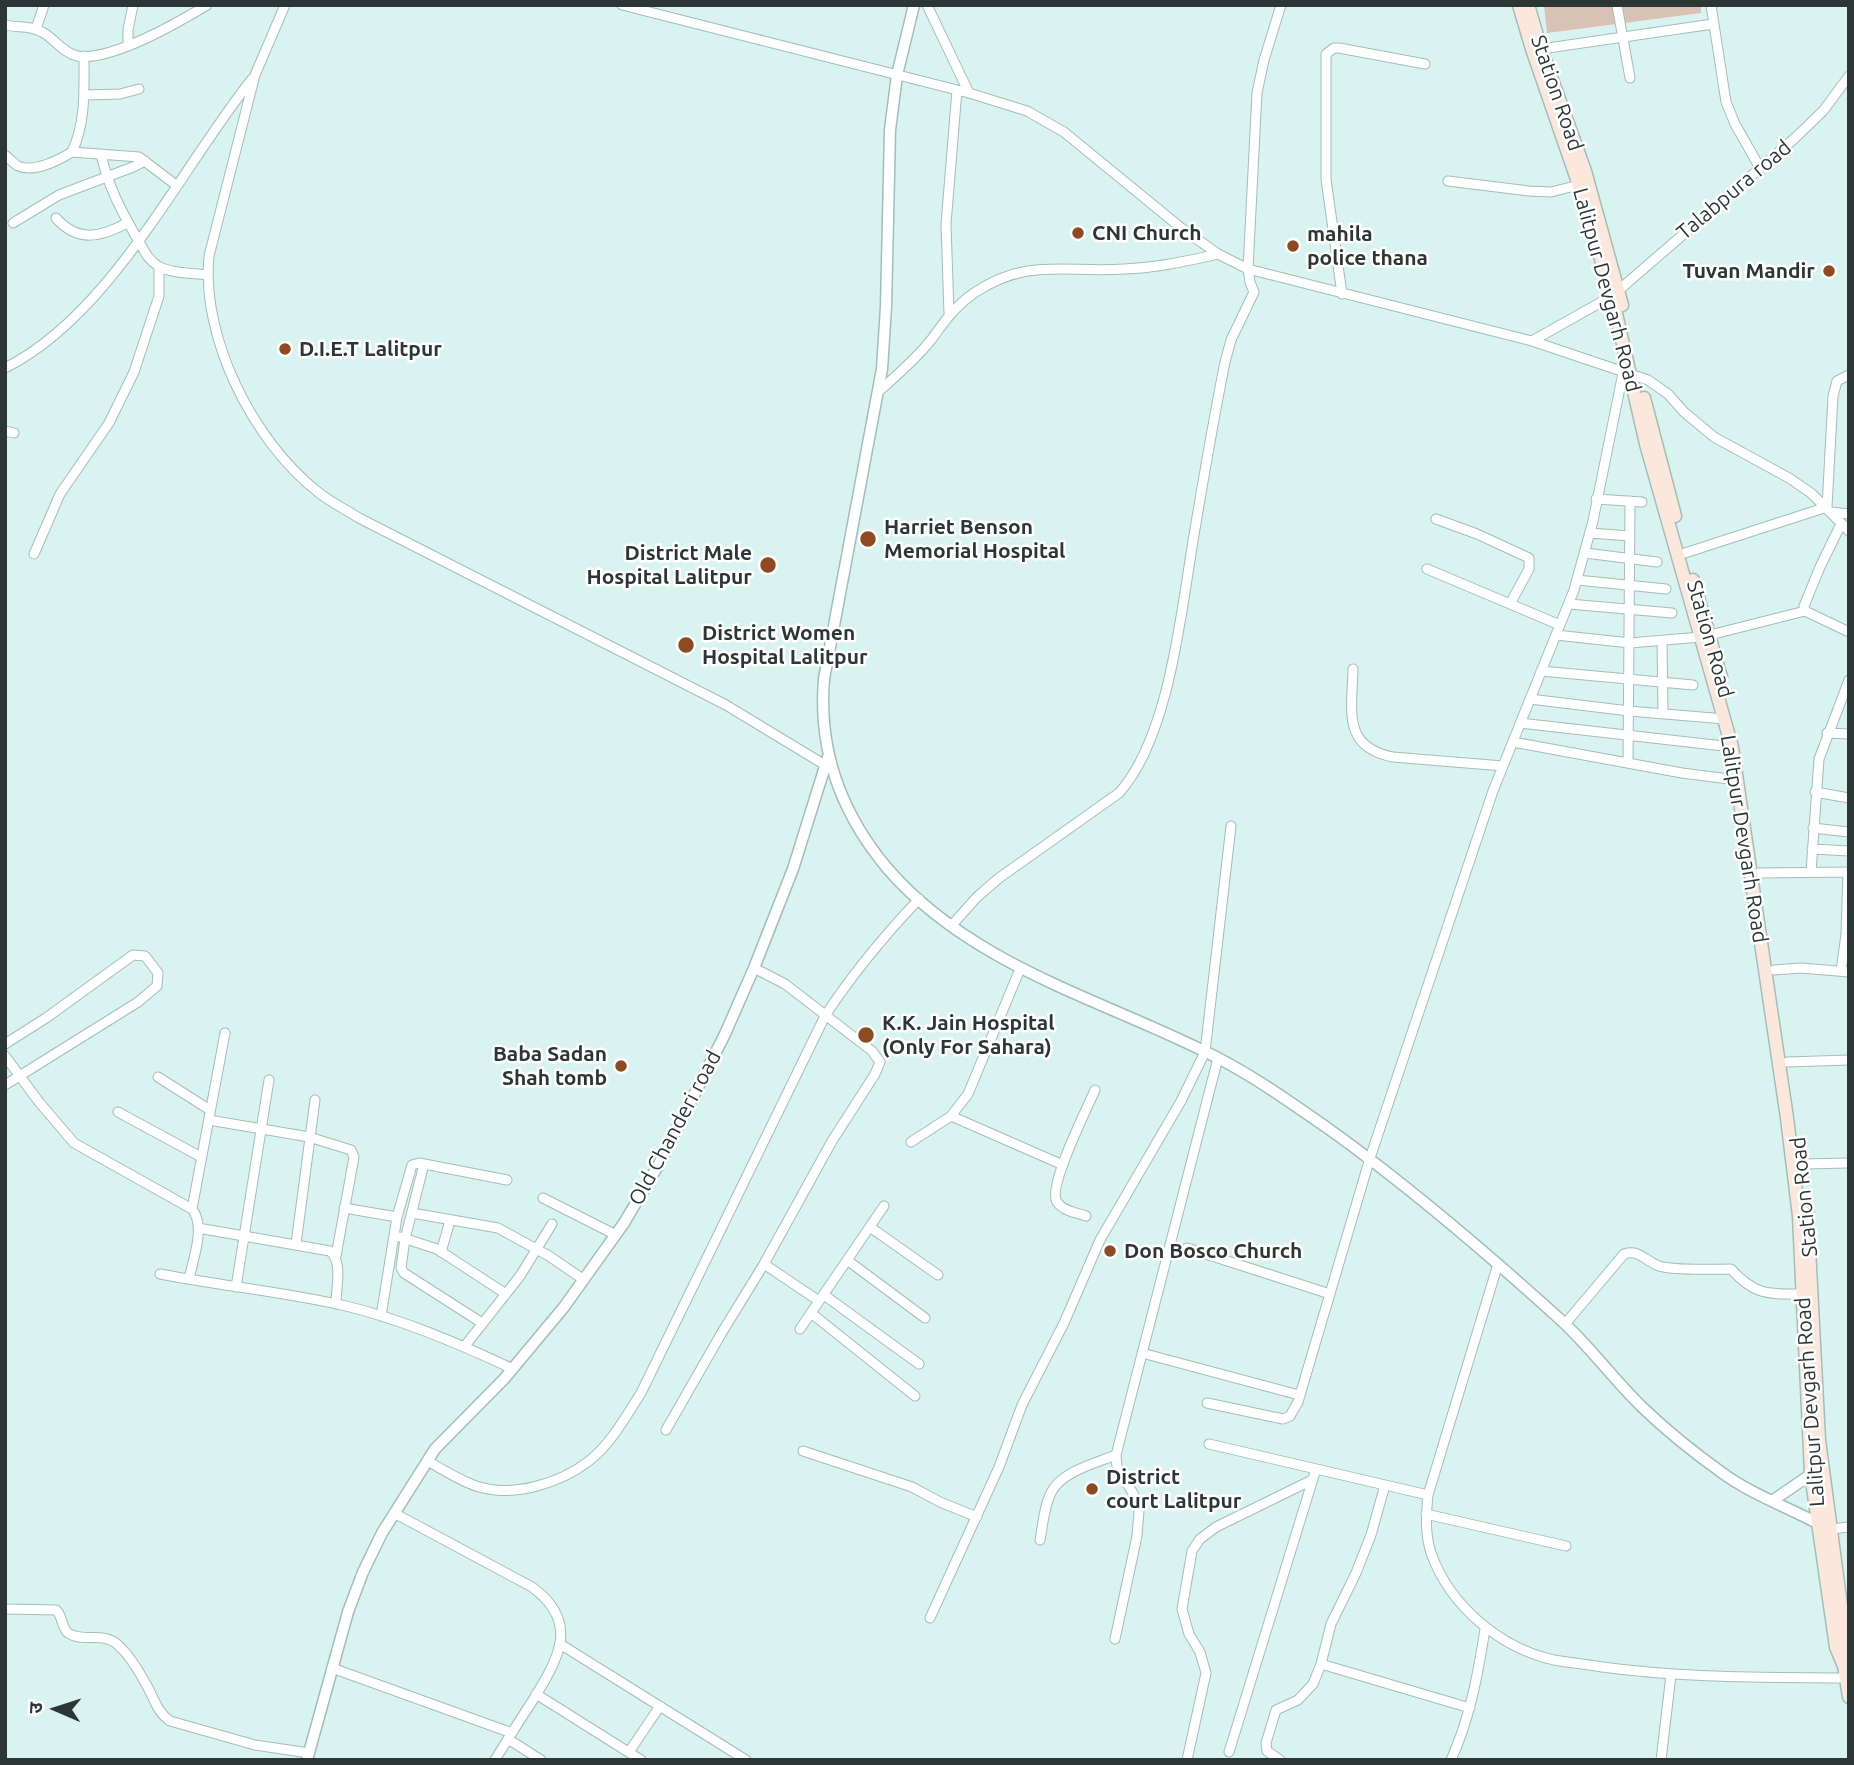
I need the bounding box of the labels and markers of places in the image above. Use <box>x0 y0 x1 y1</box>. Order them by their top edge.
place label: CNI Church <box>1092 220 1201 246</box>
place label: mahila police thana <box>1307 221 1428 271</box>
marker: CNI Church <box>1070 225 1086 241</box>
marker: mahila police thana <box>1285 238 1301 254</box>
place label: Tuvan Mandir <box>1682 258 1815 284</box>
marker: Tuvan Mandir <box>1821 263 1837 279</box>
place label: D.I.E.T Lalitpur <box>299 336 442 362</box>
marker: D.I.E.T Lalitpur <box>277 341 293 357</box>
place label: Harriet Benson Memorial Hospital <box>884 514 1065 564</box>
marker: Harriet Benson Memorial Hospital <box>858 529 878 549</box>
place label: District Male Hospital Lalitpur <box>586 540 752 590</box>
marker: District Male Hospital Lalitpur <box>758 555 778 575</box>
place label: District Women Hospital Lalitpur <box>702 620 868 670</box>
marker: District Women Hospital Lalitpur <box>676 635 696 655</box>
place label: K.K. Jain Hospital (Only For Sahara) <box>882 1010 1055 1060</box>
marker: K.K. Jain Hospital (Only For Sahara) <box>856 1025 876 1045</box>
place label: Baba Sadan Shah tomb <box>493 1041 607 1091</box>
marker: Baba Sadan Shah tomb <box>613 1058 629 1074</box>
place label: Don Bosco Church <box>1124 1238 1302 1264</box>
marker: Don Bosco Church <box>1102 1243 1118 1259</box>
place label: District court Lalitpur <box>1106 1464 1241 1514</box>
marker: District court Lalitpur <box>1084 1481 1100 1497</box>

